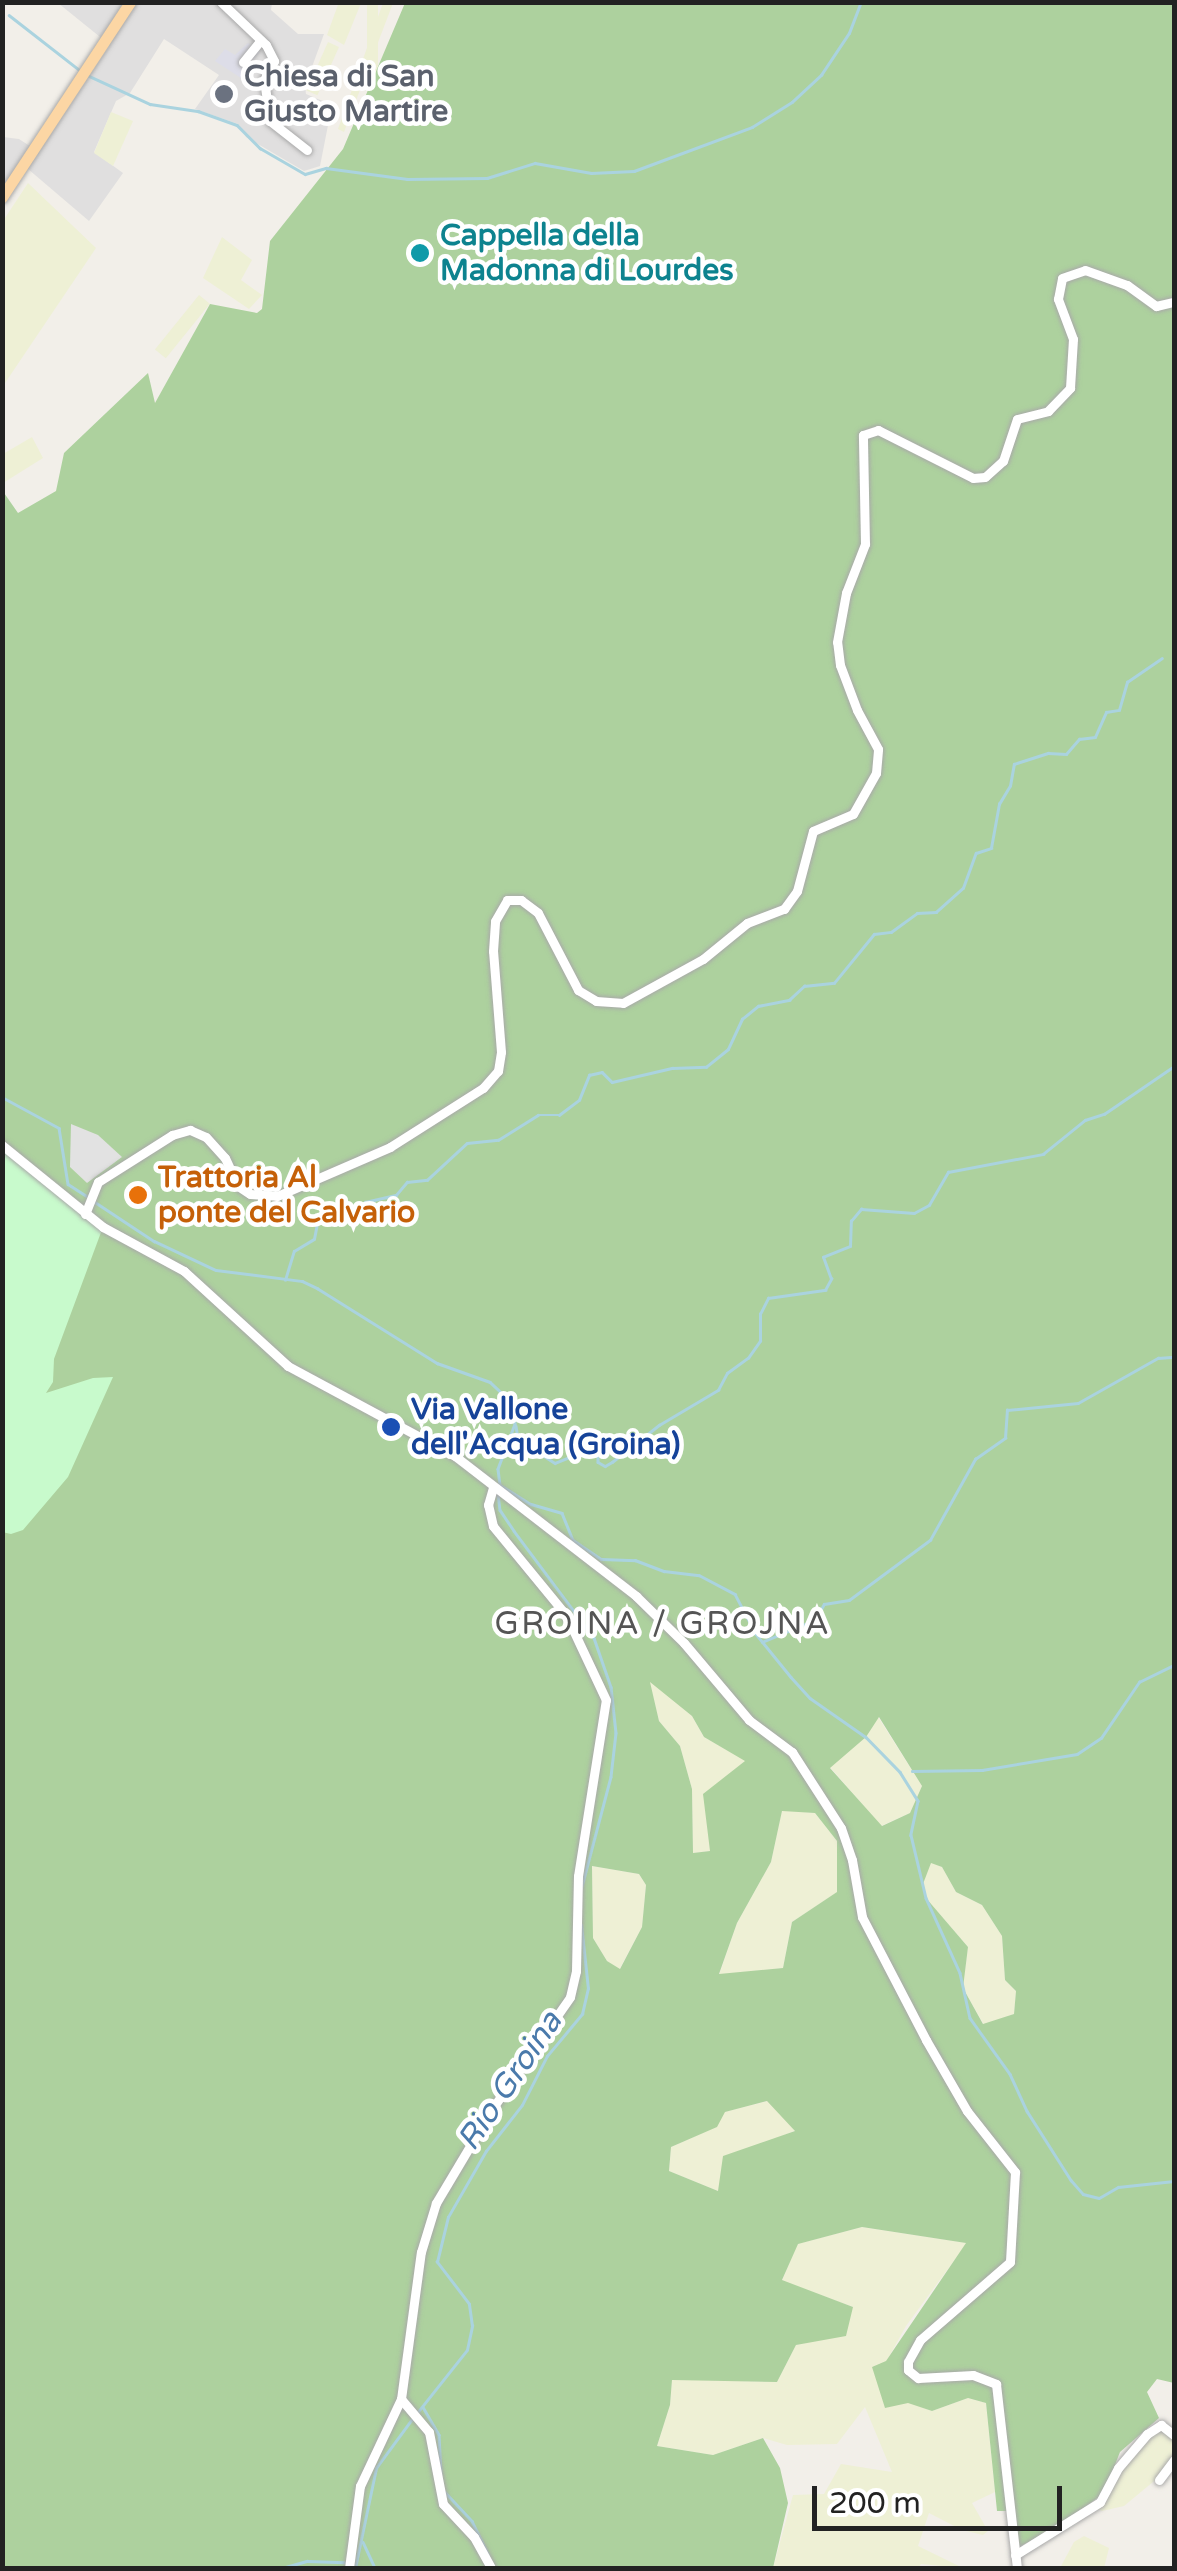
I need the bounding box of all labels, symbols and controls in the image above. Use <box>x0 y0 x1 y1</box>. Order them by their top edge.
place label: Chiesa di San Giusto Martire <box>244 59 448 130</box>
marker: Chiesa di San Giusto Martire <box>213 83 235 105</box>
place label: Cappella della Madonna di Lourdes <box>440 218 734 288</box>
marker: Cappella della Madonna di Lourdes <box>409 242 431 264</box>
place label: Trattoria Al ponte del Calvario <box>158 1160 415 1230</box>
marker: Trattoria Al ponte del Calvario <box>127 1184 149 1206</box>
place label: Via Vallone dell'Acqua (Groina) <box>411 1392 680 1462</box>
marker: Via Vallone dell'Acqua (Groina) <box>380 1416 402 1438</box>
district label: GROINA / GROJNA <box>495 1605 831 1643</box>
water label: Rio Groina <box>450 2004 570 2158</box>
scale bar <box>817 2466 1067 2528</box>
text: 200 m <box>829 2485 921 2522</box>

